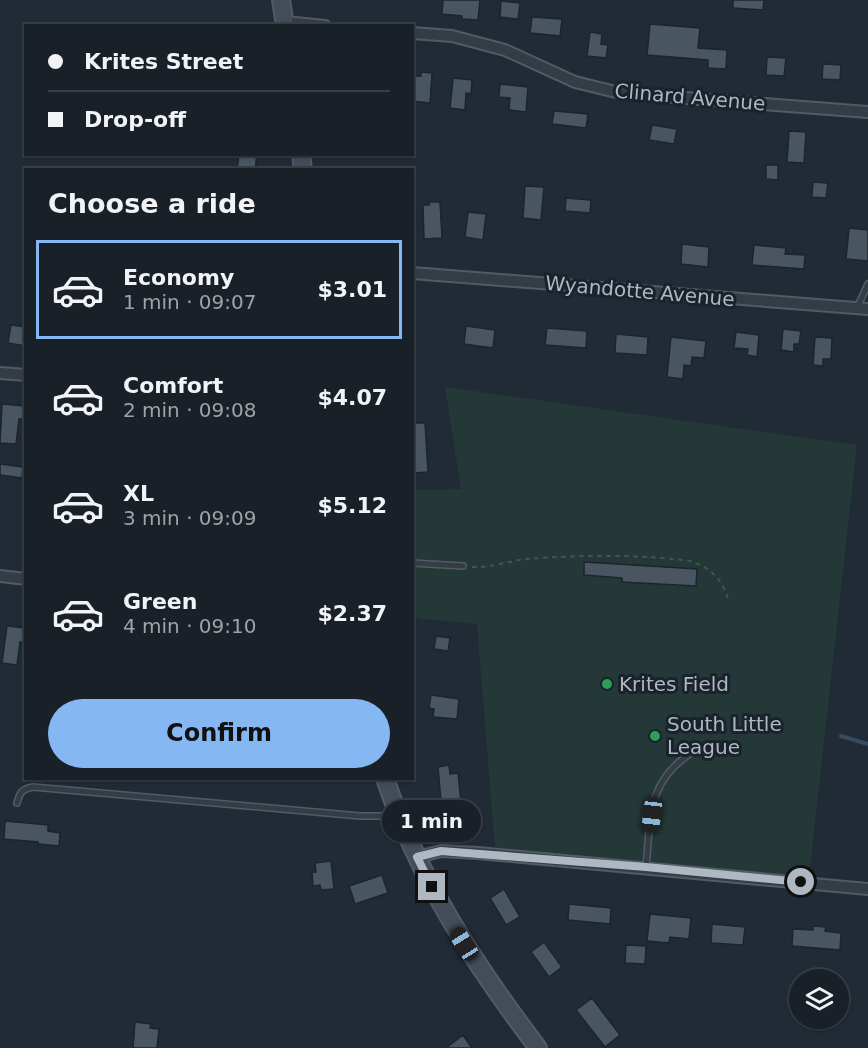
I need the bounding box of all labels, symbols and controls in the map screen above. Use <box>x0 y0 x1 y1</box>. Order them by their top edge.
text: Krites Street <box>84 49 243 74</box>
street label: Clinard Avenue <box>614 78 766 116</box>
text: Drop-off <box>84 107 186 132</box>
text: Choose a ride <box>48 188 256 219</box>
icon: car <box>51 263 105 317</box>
text: Economy <box>123 265 234 290</box>
street label: Wyandotte Avenue <box>544 271 736 311</box>
text: $3.01 <box>317 277 387 302</box>
text: 1 min · 09:07 <box>123 290 257 314</box>
icon: car <box>51 371 105 425</box>
text: Comfort <box>123 373 223 398</box>
text: $4.07 <box>317 385 387 410</box>
text: 2 min · 09:08 <box>123 398 257 422</box>
icon: car <box>51 479 105 533</box>
text: XL <box>123 481 154 506</box>
text: $5.12 <box>317 493 387 518</box>
text: 3 min · 09:09 <box>123 506 257 530</box>
icon: car <box>51 587 105 641</box>
text: Green <box>123 589 197 614</box>
text: $2.37 <box>317 601 387 626</box>
text: 4 min · 09:10 <box>123 614 257 638</box>
place label: Krites Field <box>619 672 729 696</box>
marker: Krites Field <box>600 677 614 691</box>
button: Confirm <box>48 699 390 768</box>
place label: South Little League <box>667 712 782 759</box>
marker: South Little League <box>648 729 662 743</box>
car <box>641 796 663 834</box>
callout: 1 min <box>382 800 482 842</box>
text: 1 min <box>400 809 463 833</box>
route start <box>787 868 814 895</box>
route end <box>418 873 445 900</box>
car <box>447 924 481 964</box>
map controls <box>789 969 849 1029</box>
button: layers <box>789 969 849 1029</box>

